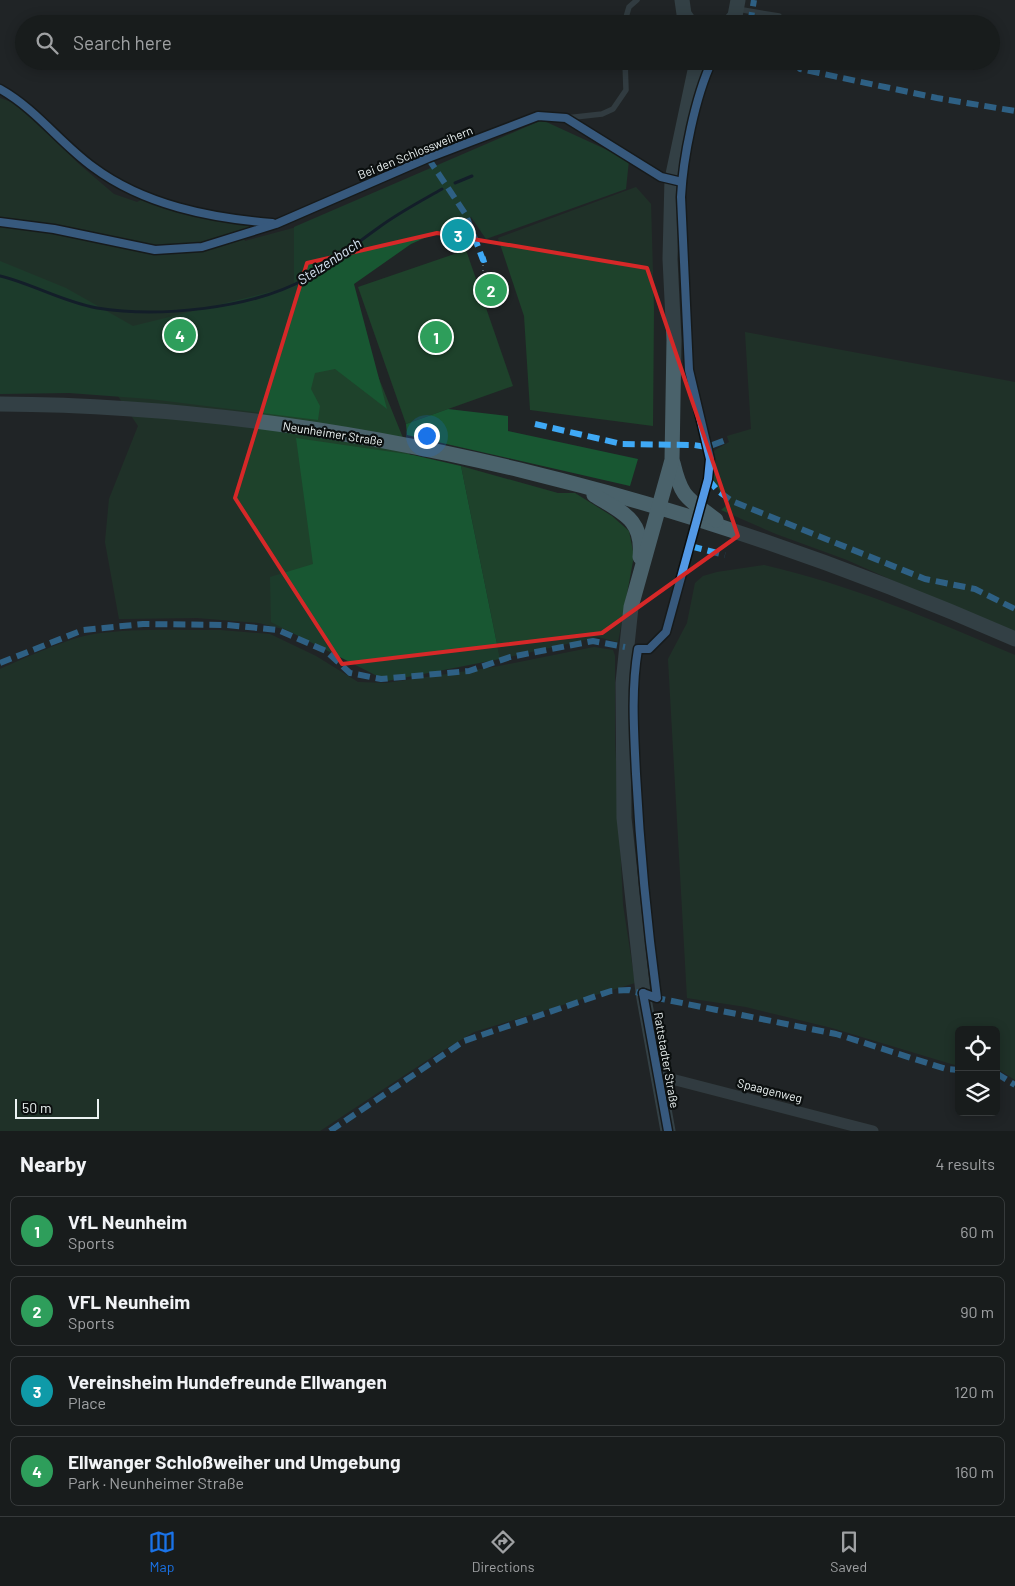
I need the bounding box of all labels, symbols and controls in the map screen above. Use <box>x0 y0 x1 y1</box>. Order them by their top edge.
search box <box>15 15 1000 70</box>
icon: search <box>33 29 61 57</box>
text: Search here <box>73 31 172 54</box>
street label: Bei den Schlossweihern <box>355 123 475 181</box>
pin: 3 <box>442 216 474 254</box>
water label: Stelzenbach <box>294 234 364 288</box>
pin: 2 <box>475 271 507 309</box>
pin: 4 <box>164 316 196 354</box>
pin: 1 <box>420 318 452 356</box>
street label: Neunheimer Straße <box>282 418 384 448</box>
your location <box>414 423 440 449</box>
street label: Rattstadter Straße <box>652 1011 682 1109</box>
map controls <box>955 1026 1000 1116</box>
button: locate <box>955 1026 1000 1071</box>
button: layers <box>955 1071 1000 1116</box>
street label: Spaagenweg <box>736 1075 804 1105</box>
scale bar <box>15 1096 99 1119</box>
text: 50 m <box>22 1099 51 1116</box>
text: Nearby <box>20 1151 86 1176</box>
text: 4 results <box>935 1154 995 1173</box>
text: VfL Neunheim <box>68 1210 187 1233</box>
text: 1 <box>34 1222 40 1241</box>
text: 60 m <box>960 1222 994 1241</box>
text: Sports <box>68 1233 114 1252</box>
text: VFL Neunheim <box>68 1290 190 1313</box>
text: 2 <box>33 1302 41 1321</box>
text: 90 m <box>960 1302 994 1321</box>
text: Sports <box>68 1313 114 1332</box>
text: Vereinsheim Hundefreunde Ellwangen <box>68 1370 387 1393</box>
text: 3 <box>33 1382 41 1401</box>
text: 120 m <box>954 1382 994 1401</box>
text: Place <box>68 1393 106 1412</box>
text: Ellwanger Schloßweiher und Umgebung <box>68 1450 400 1473</box>
text: 4 <box>32 1462 42 1481</box>
text: 160 m <box>955 1462 994 1481</box>
text: Park · Neunheimer Straße <box>68 1473 244 1492</box>
tab: Map <box>148 1528 176 1575</box>
tab: Directions <box>472 1528 534 1575</box>
tab: Saved <box>830 1528 867 1575</box>

